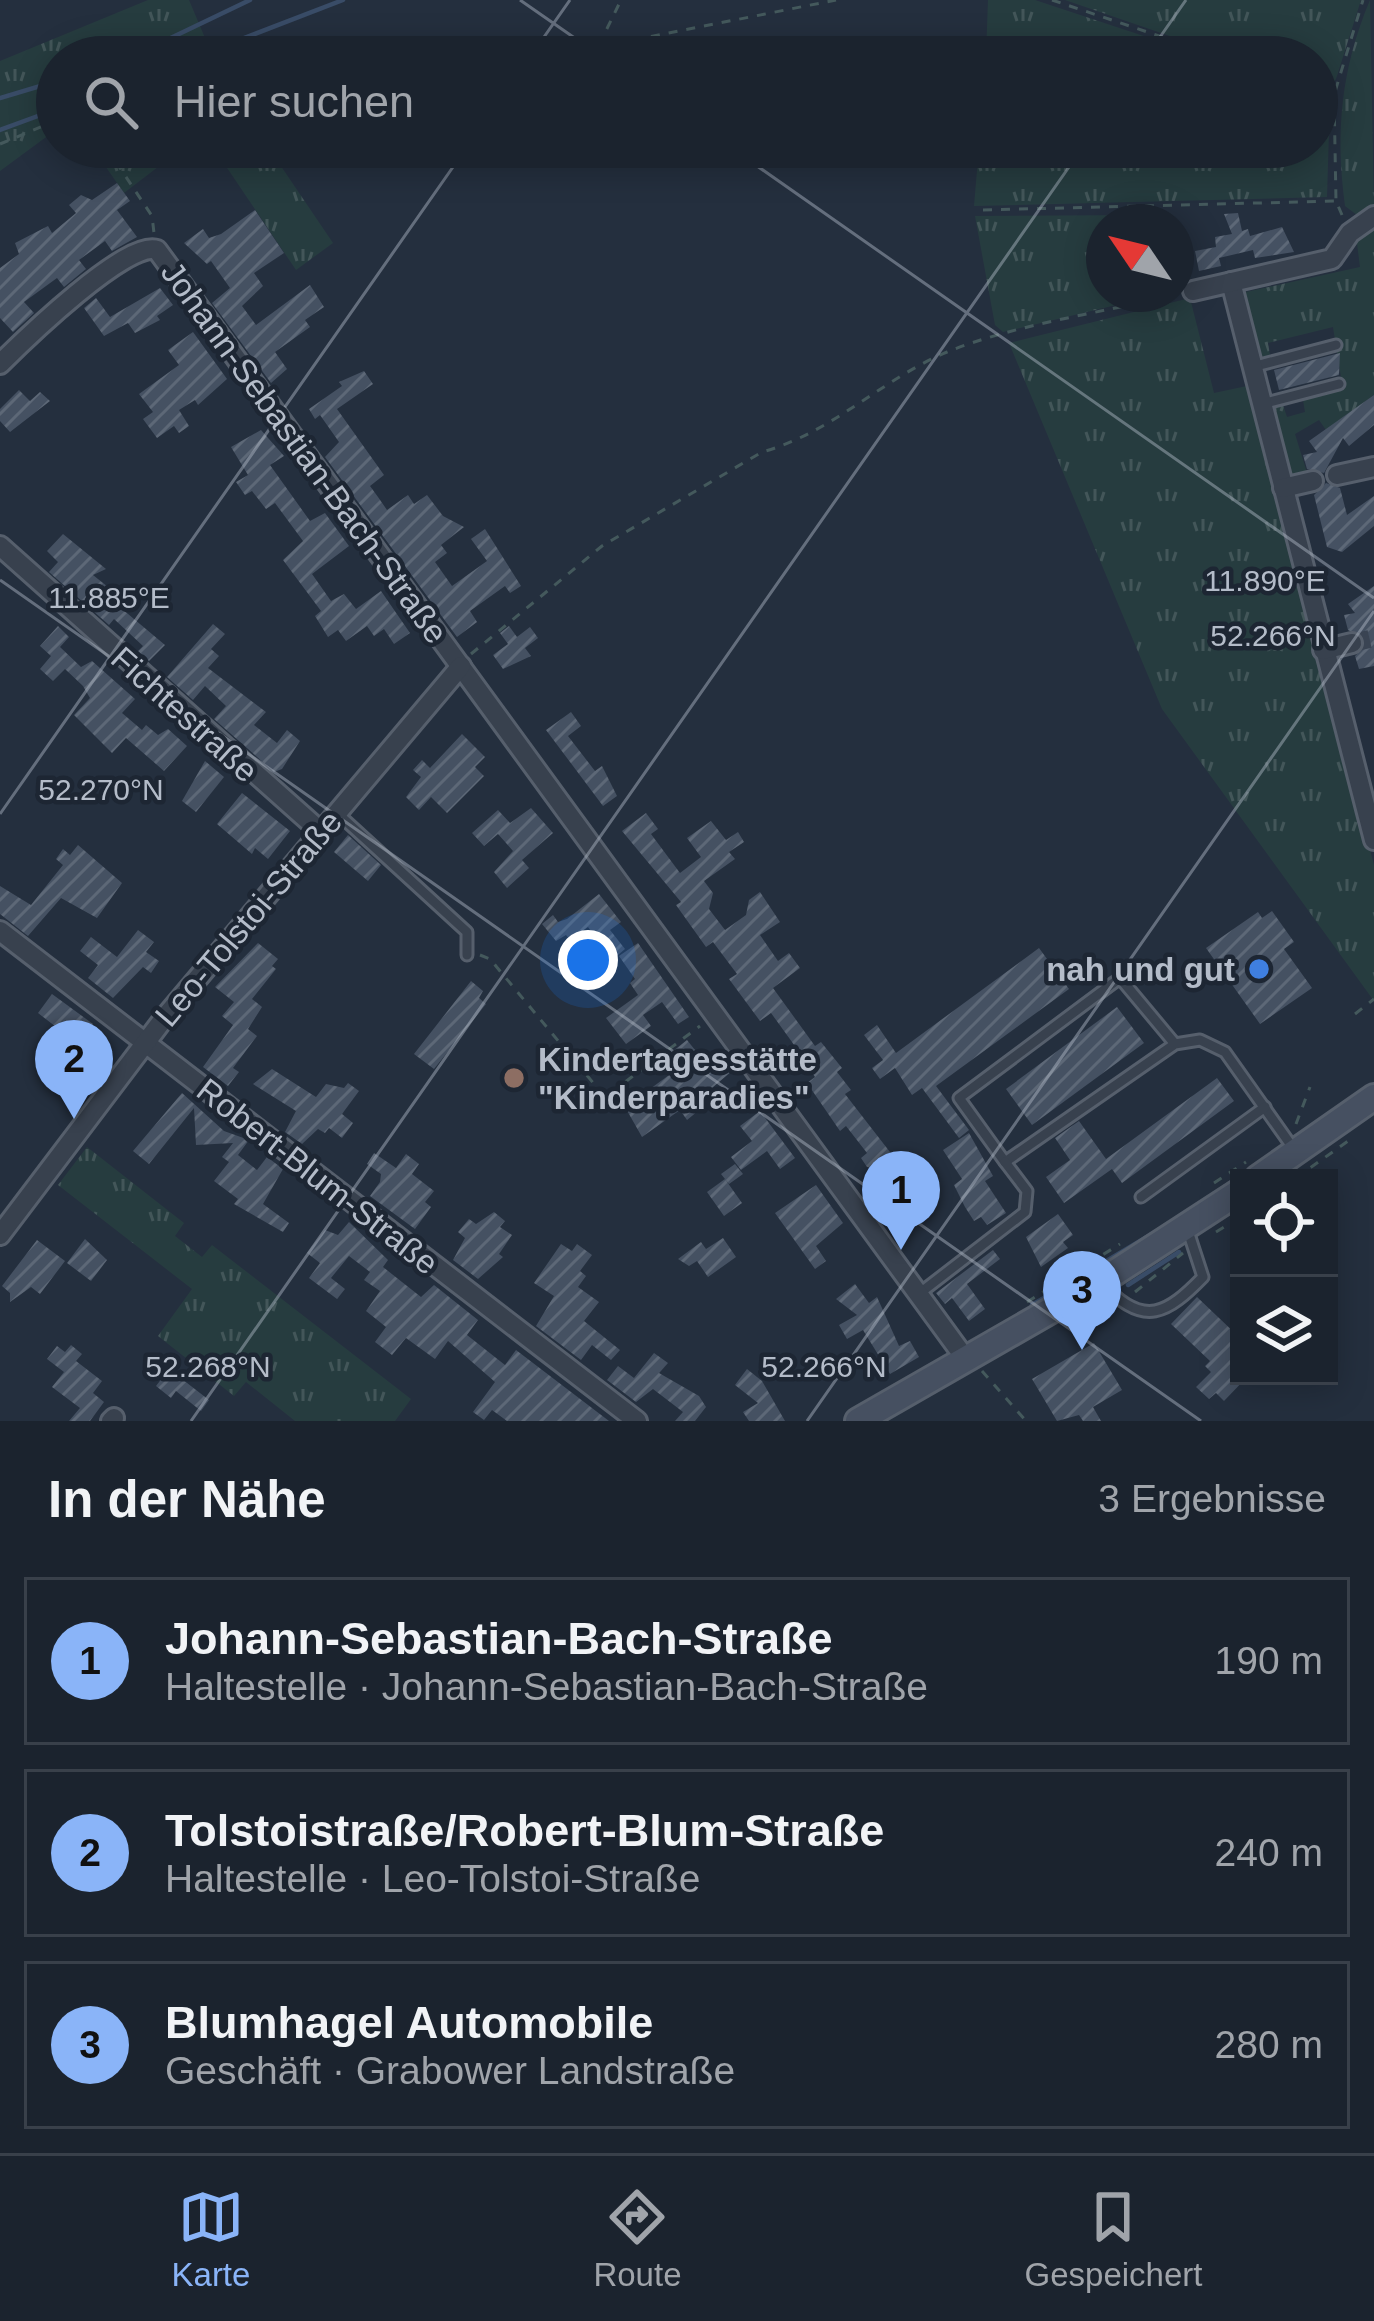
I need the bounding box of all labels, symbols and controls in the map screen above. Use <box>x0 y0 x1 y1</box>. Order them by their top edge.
search box <box>36 36 1338 168</box>
icon: search <box>78 69 144 135</box>
text: Hier suchen <box>174 76 414 127</box>
north arrow <box>1086 204 1194 312</box>
street label: Johann-Sebastian-Bach-Straße <box>154 254 455 650</box>
text: 11.890°E <box>1204 564 1326 597</box>
text: 11.885°E <box>48 581 170 614</box>
text: 52.266°N <box>1210 619 1336 652</box>
street label: Fichtestraße <box>104 639 265 789</box>
text: 52.270°N <box>38 773 164 806</box>
street label: Leo-Tolstoi-Straße <box>148 803 349 1033</box>
your location <box>558 930 618 990</box>
place label: nah und gut <box>1046 951 1235 988</box>
marker: nah und gut <box>1246 956 1272 982</box>
pin: 2 <box>35 1020 113 1119</box>
place label: Kindertagesstätte "Kinderparadies" <box>538 1041 817 1116</box>
marker: Kindertagesstätte "Kinderparadies" <box>501 1065 527 1091</box>
street label: Robert-Blum-Straße <box>190 1071 445 1282</box>
pin: 1 <box>862 1151 940 1250</box>
map controls <box>1230 1169 1338 1385</box>
button: locate <box>1230 1169 1338 1277</box>
pin: 3 <box>1043 1251 1121 1350</box>
button: layers <box>1230 1277 1338 1385</box>
text: 52.268°N <box>145 1350 271 1383</box>
text: 52.266°N <box>761 1350 887 1383</box>
text: In der Nähe <box>48 1471 326 1528</box>
text: 3 Ergebnisse <box>1098 1477 1326 1520</box>
text: Johann-Sebastian-Bach-Straße <box>165 1613 833 1664</box>
text: 1 <box>79 1639 101 1682</box>
text: 190 m <box>1215 1639 1323 1682</box>
text: Haltestelle · Johann-Sebastian-Bach-Straße <box>165 1665 928 1708</box>
text: Tolstoistraße/Robert-Blum-Straße <box>165 1805 884 1856</box>
text: 2 <box>79 1831 101 1874</box>
text: 240 m <box>1215 1831 1323 1874</box>
text: Haltestelle · Leo-Tolstoi-Straße <box>165 1857 700 1900</box>
text: Blumhagel Automobile <box>165 1997 653 2048</box>
text: 3 <box>79 2023 101 2066</box>
text: 280 m <box>1215 2023 1323 2066</box>
text: Geschäft · Grabower Landstraße <box>165 2049 735 2092</box>
tab: Karte <box>172 2184 250 2294</box>
tab: Route <box>593 2184 681 2294</box>
tab: Gespeichert <box>1025 2184 1202 2294</box>

